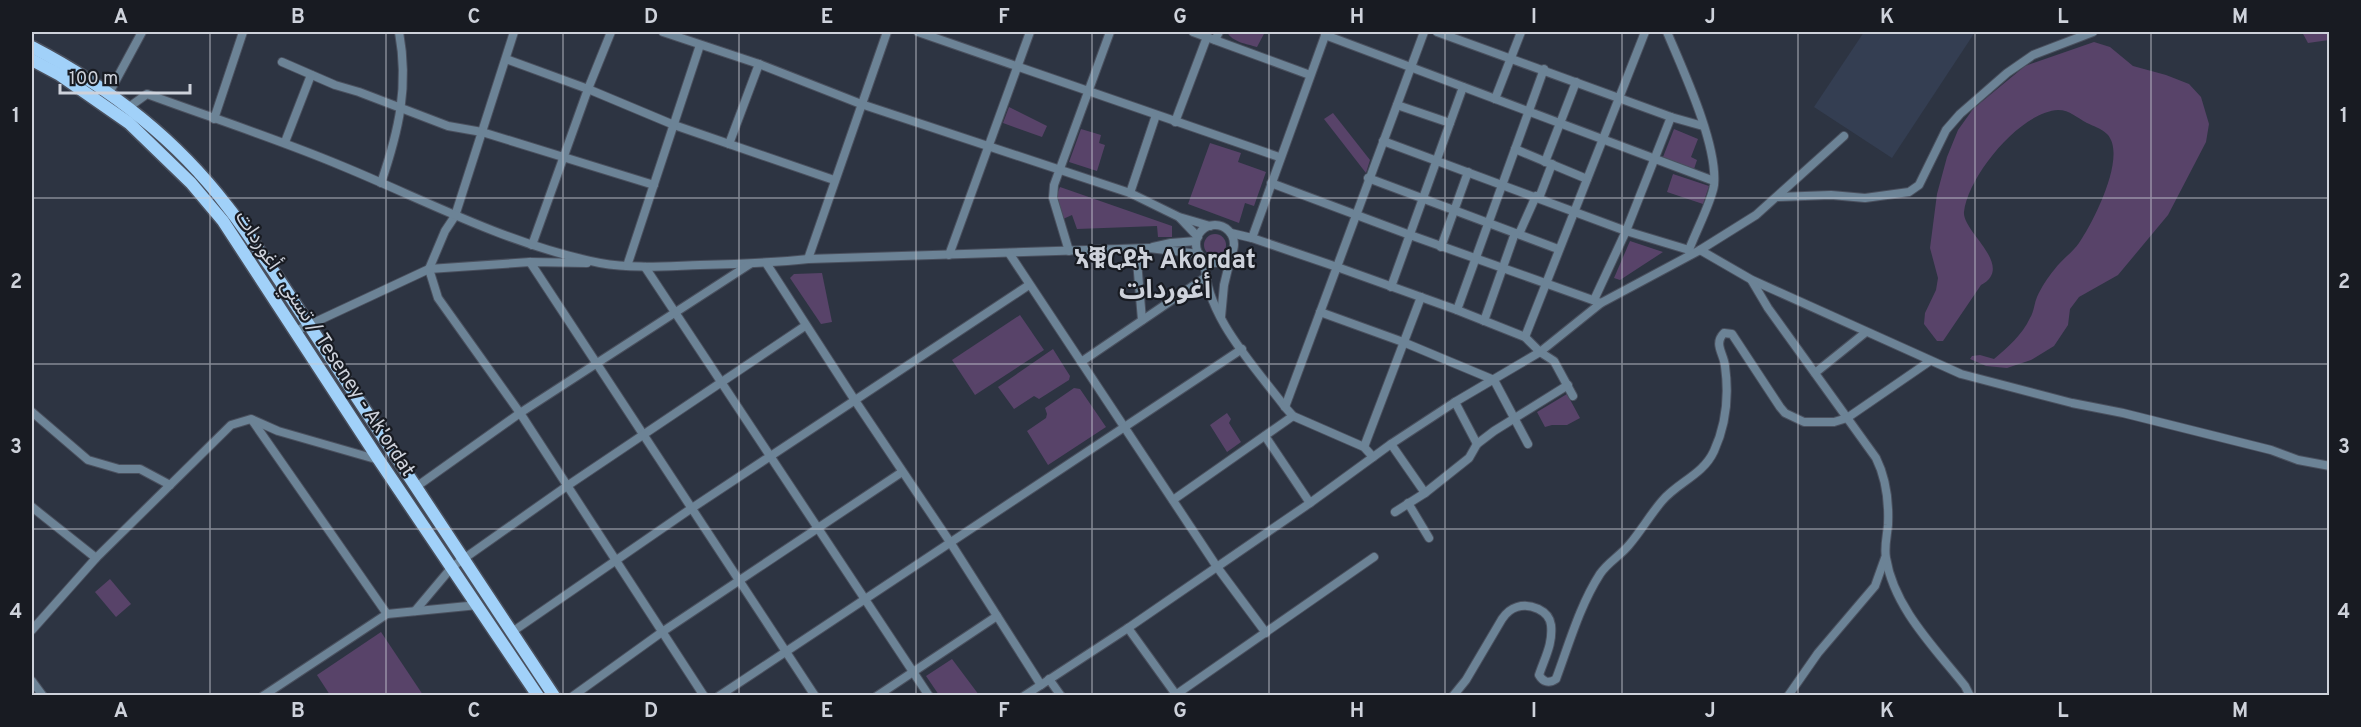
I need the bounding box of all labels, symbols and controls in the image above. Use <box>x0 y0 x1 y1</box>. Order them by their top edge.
text: A <box>114 5 128 31</box>
text: B <box>291 5 305 31</box>
text: C <box>468 5 480 31</box>
text: D <box>644 5 658 31</box>
text: E <box>821 5 833 31</box>
text: F <box>998 5 1010 31</box>
text: G <box>1173 5 1187 31</box>
text: H <box>1350 5 1364 31</box>
text: I <box>1531 5 1537 31</box>
text: J <box>1704 5 1716 31</box>
text: K <box>1880 5 1894 31</box>
text: L <box>2057 5 2069 31</box>
text: M <box>2232 5 2248 31</box>
scale bar <box>60 57 190 95</box>
text: 100 m <box>69 68 118 91</box>
text: 1 <box>12 104 20 130</box>
text: 1 <box>2340 104 2348 130</box>
street label: تسني - أغوردات / Teseney - Ak'ordat <box>228 206 421 482</box>
district label: ኣቑርደት Akordat أغوردات <box>1074 245 1256 308</box>
text: 2 <box>10 270 22 296</box>
text: 2 <box>2338 270 2350 296</box>
text: 3 <box>10 435 22 461</box>
text: 3 <box>2338 435 2350 461</box>
text: 4 <box>10 600 22 626</box>
text: 4 <box>2338 600 2350 626</box>
text: A <box>114 699 128 725</box>
text: B <box>291 699 305 725</box>
text: C <box>468 699 480 725</box>
text: D <box>644 699 658 725</box>
text: E <box>821 699 833 725</box>
text: F <box>998 699 1010 725</box>
text: G <box>1173 699 1187 725</box>
text: H <box>1350 699 1364 725</box>
text: I <box>1531 699 1537 725</box>
text: J <box>1704 699 1716 725</box>
text: K <box>1880 699 1894 725</box>
text: L <box>2057 699 2069 725</box>
text: M <box>2232 699 2248 725</box>

